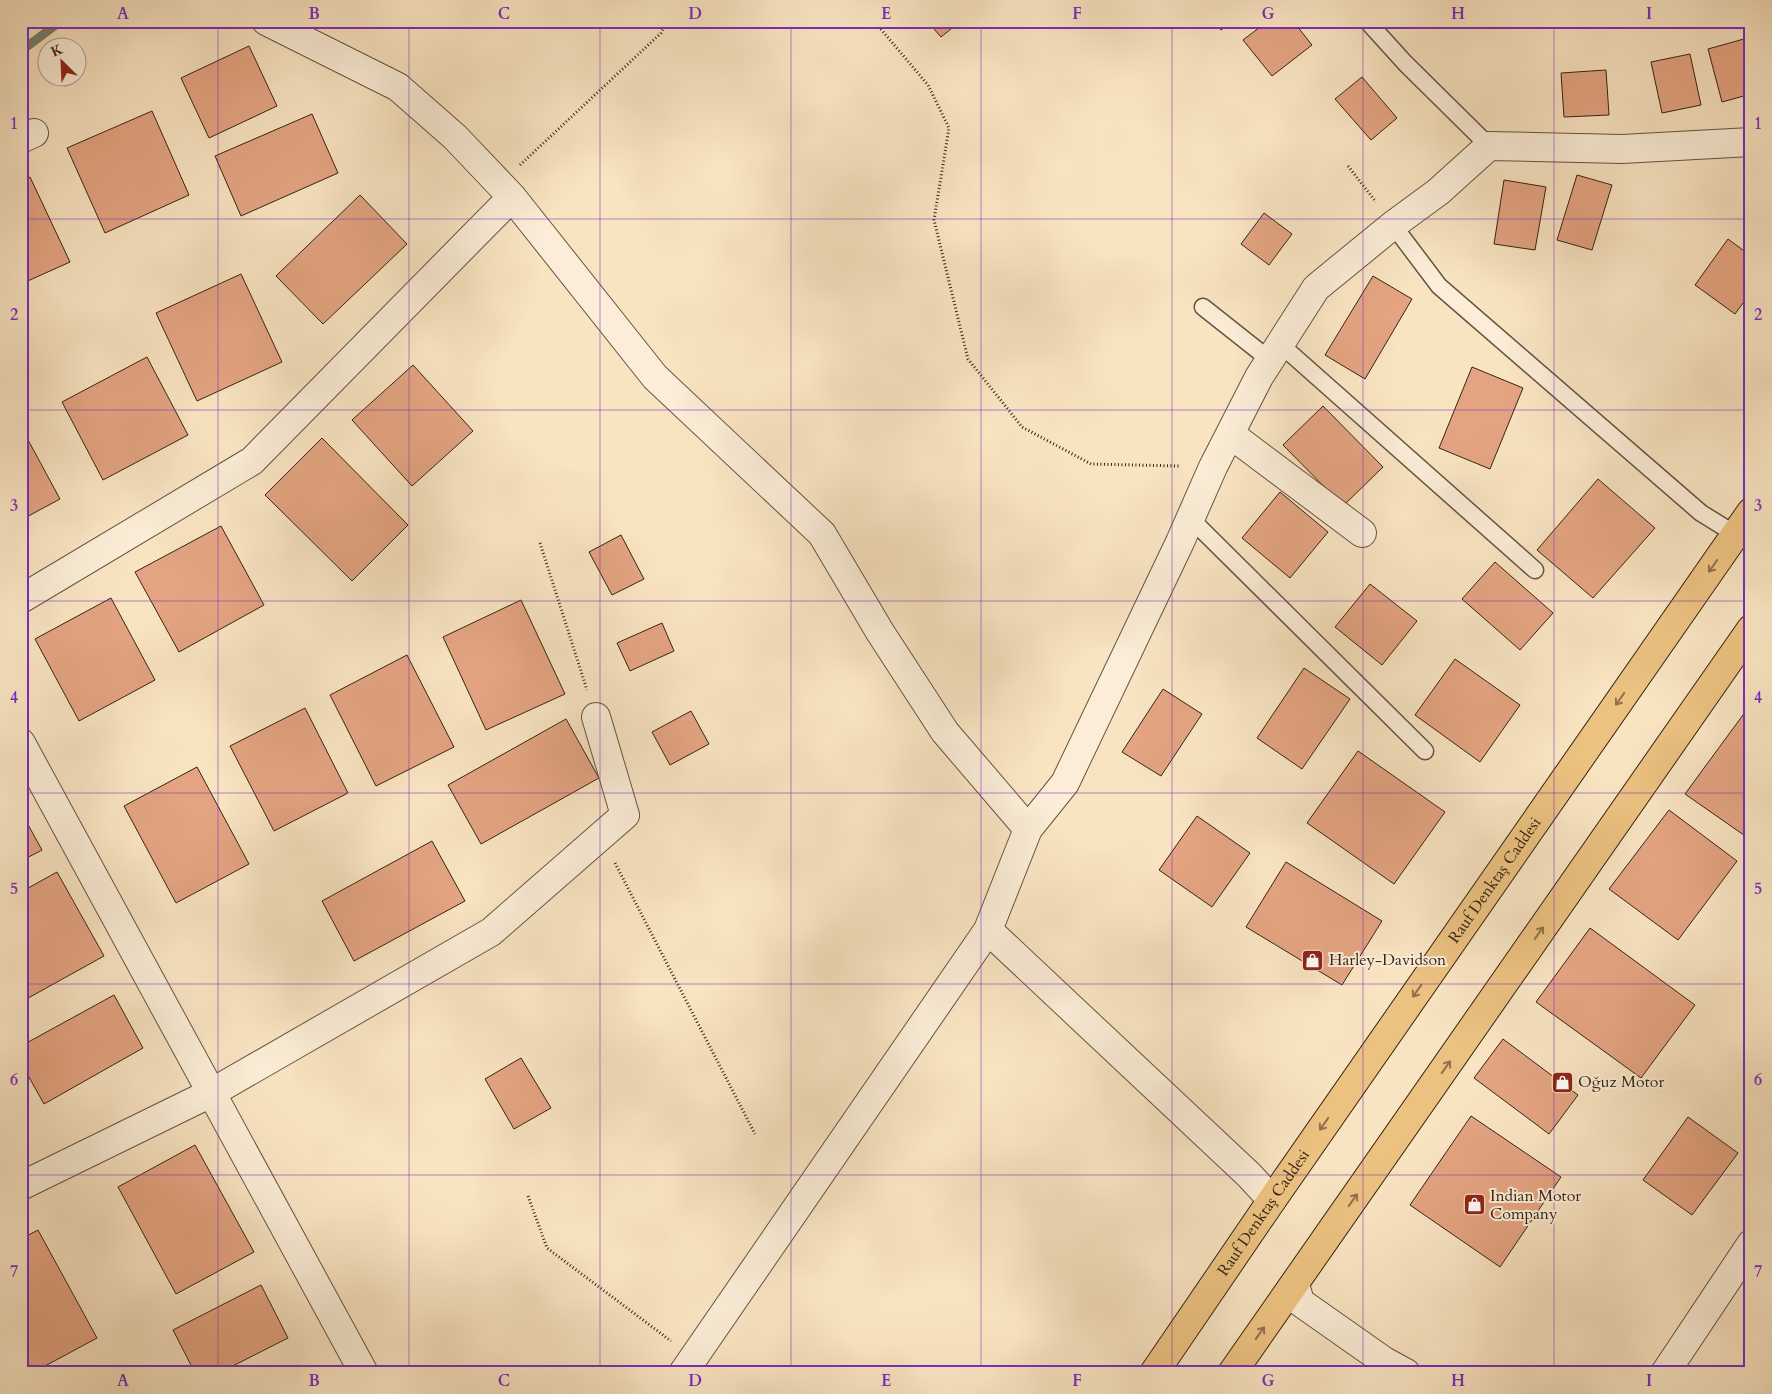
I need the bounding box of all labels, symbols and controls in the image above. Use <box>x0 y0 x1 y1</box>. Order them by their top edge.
text: A <box>117 3 129 25</box>
text: B <box>308 3 320 25</box>
text: C <box>498 3 510 25</box>
text: D <box>688 3 702 25</box>
text: E <box>881 3 891 25</box>
text: F <box>1072 3 1082 25</box>
text: G <box>1261 3 1275 25</box>
text: H <box>1451 3 1465 25</box>
text: I <box>1646 3 1652 25</box>
north arrow <box>38 38 88 88</box>
text: K <box>48 39 67 62</box>
text: 1 <box>10 113 18 135</box>
text: 1 <box>1754 113 1762 135</box>
text: 2 <box>10 304 18 326</box>
text: 2 <box>1754 304 1762 326</box>
text: 3 <box>10 495 18 517</box>
text: 3 <box>1754 495 1762 517</box>
one-way arrow <box>1708 559 1718 573</box>
text: 4 <box>10 687 18 709</box>
text: 4 <box>1754 687 1762 709</box>
one-way arrow <box>1615 692 1625 706</box>
street label: Rauf Denktaş Caddesi <box>1443 812 1546 948</box>
text: 5 <box>10 878 18 900</box>
text: 5 <box>1754 878 1762 900</box>
one-way arrow <box>1534 926 1544 940</box>
shop icon: Harley-Davidson <box>1301 948 1325 972</box>
place label: Harley-Davidson <box>1329 949 1446 971</box>
one-way arrow <box>1412 983 1422 997</box>
one-way arrow <box>1441 1060 1451 1074</box>
text: 6 <box>10 1069 18 1091</box>
text: 6 <box>1754 1069 1762 1091</box>
shop icon: Oğuz Motor <box>1550 1070 1574 1094</box>
place label: Oğuz Motor <box>1578 1071 1664 1093</box>
one-way arrow <box>1319 1117 1329 1131</box>
street label: Rauf Denktaş Caddesi <box>1212 1145 1315 1280</box>
place label: Indian Motor Company <box>1490 1185 1581 1225</box>
one-way arrow <box>1348 1193 1358 1207</box>
shop icon: Indian Motor Company <box>1462 1193 1486 1217</box>
text: 7 <box>10 1261 18 1283</box>
text: 7 <box>1754 1261 1762 1283</box>
one-way arrow <box>1255 1326 1265 1340</box>
text: A <box>117 1370 129 1392</box>
text: B <box>308 1370 320 1392</box>
text: C <box>498 1370 510 1392</box>
text: D <box>688 1370 702 1392</box>
text: E <box>881 1370 891 1392</box>
text: F <box>1072 1370 1082 1392</box>
text: G <box>1261 1370 1275 1392</box>
text: H <box>1451 1370 1465 1392</box>
text: I <box>1646 1370 1652 1392</box>

